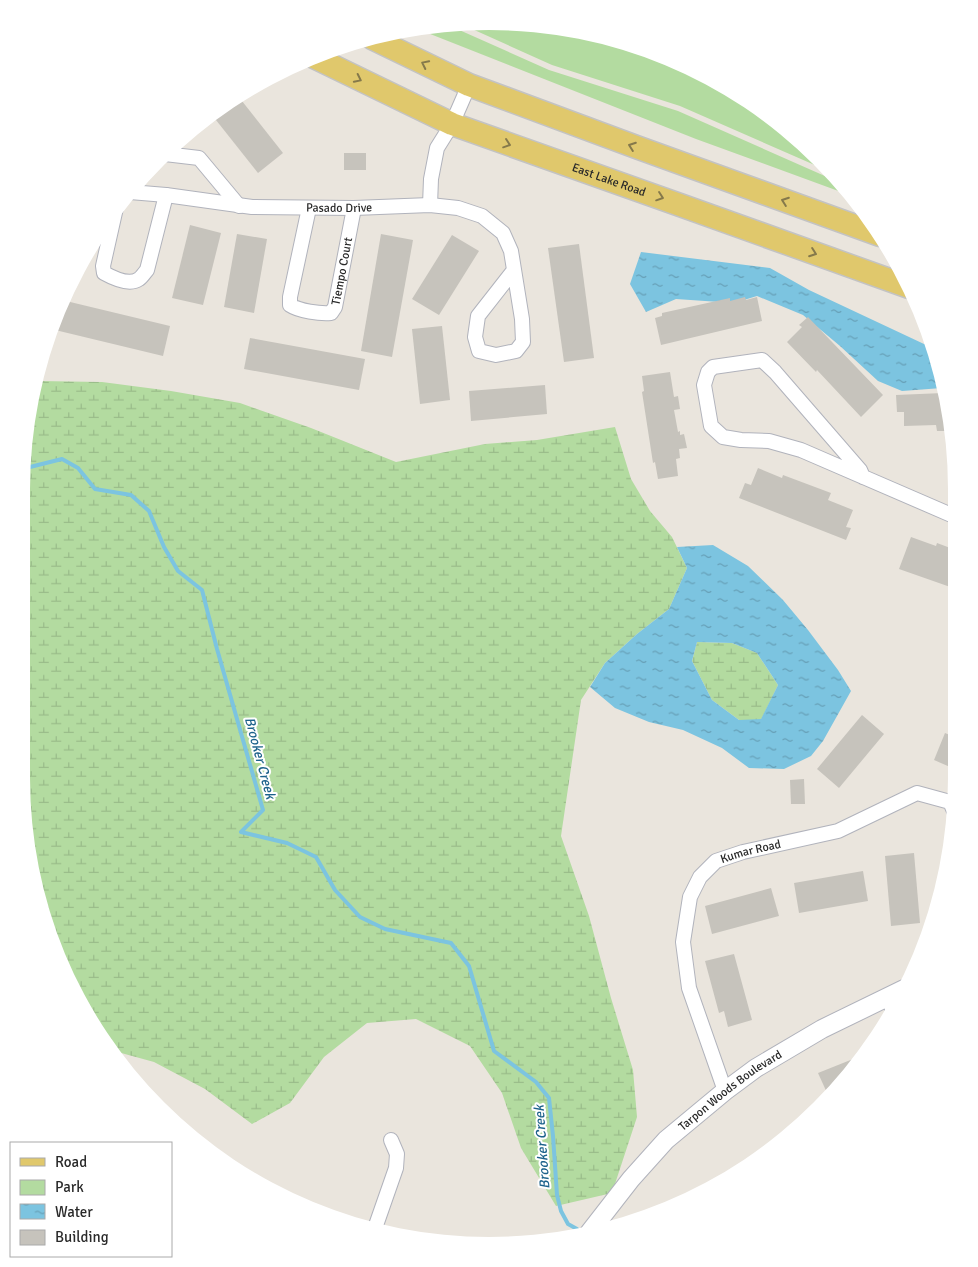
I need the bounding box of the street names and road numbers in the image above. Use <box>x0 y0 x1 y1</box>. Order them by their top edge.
street label: East Lake Road <box>570 160 648 200</box>
street label: Pasado Drive <box>306 200 372 216</box>
street label: Tiempo Court <box>328 236 356 306</box>
street label: Kumar Road <box>718 836 782 867</box>
street label: Tarpon Woods Boulevard <box>675 1047 784 1134</box>

